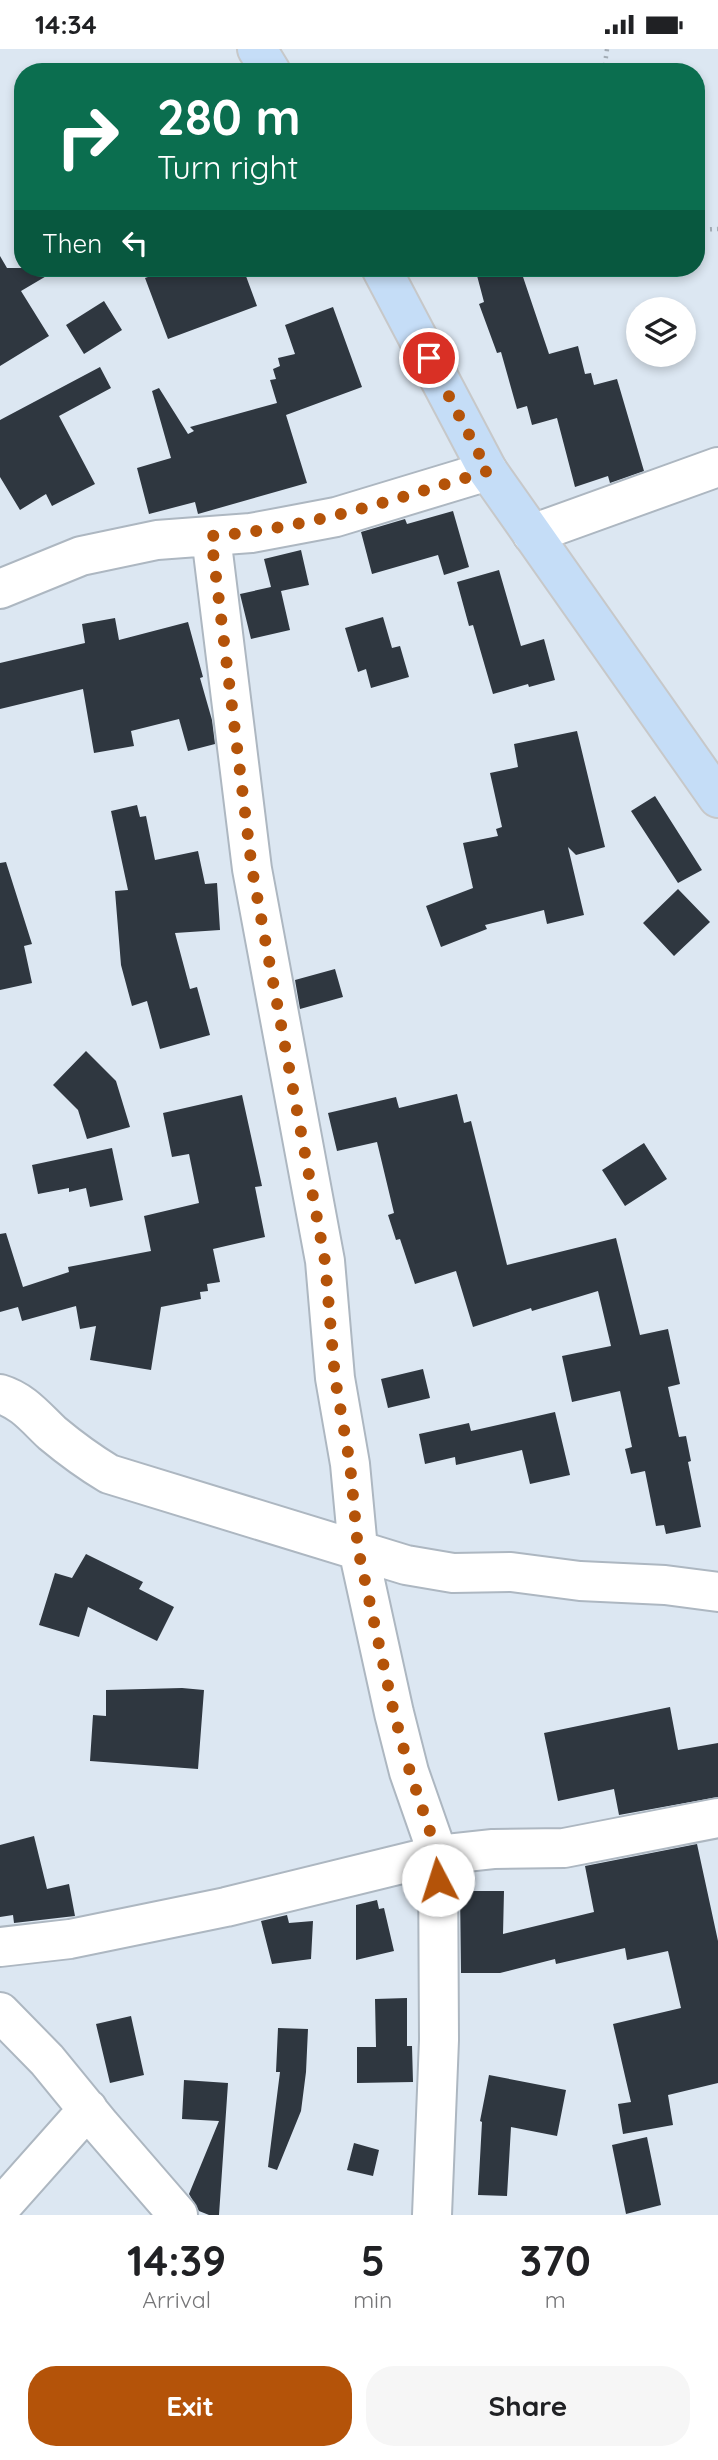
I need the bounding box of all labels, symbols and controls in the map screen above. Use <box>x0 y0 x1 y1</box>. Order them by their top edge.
text: 14:34 <box>35 8 97 41</box>
text: 280 m <box>157 86 301 147</box>
icon: right <box>42 91 133 182</box>
text: Turn right <box>157 147 298 187</box>
icon: left <box>116 224 154 262</box>
text: Then <box>42 227 102 260</box>
map controls <box>626 297 696 367</box>
button: layers <box>626 297 696 367</box>
pin <box>399 328 459 388</box>
icon: arrive <box>410 339 448 377</box>
position arrow <box>401 1843 475 1917</box>
text: 14:39 <box>127 2234 226 2287</box>
text: 5 <box>361 2234 385 2287</box>
text: 370 <box>519 2234 591 2287</box>
text: Arrival <box>142 2285 211 2314</box>
text: min <box>353 2285 392 2314</box>
text: m <box>545 2285 566 2314</box>
button: Exit <box>28 2366 352 2446</box>
button: Share <box>366 2366 690 2446</box>

